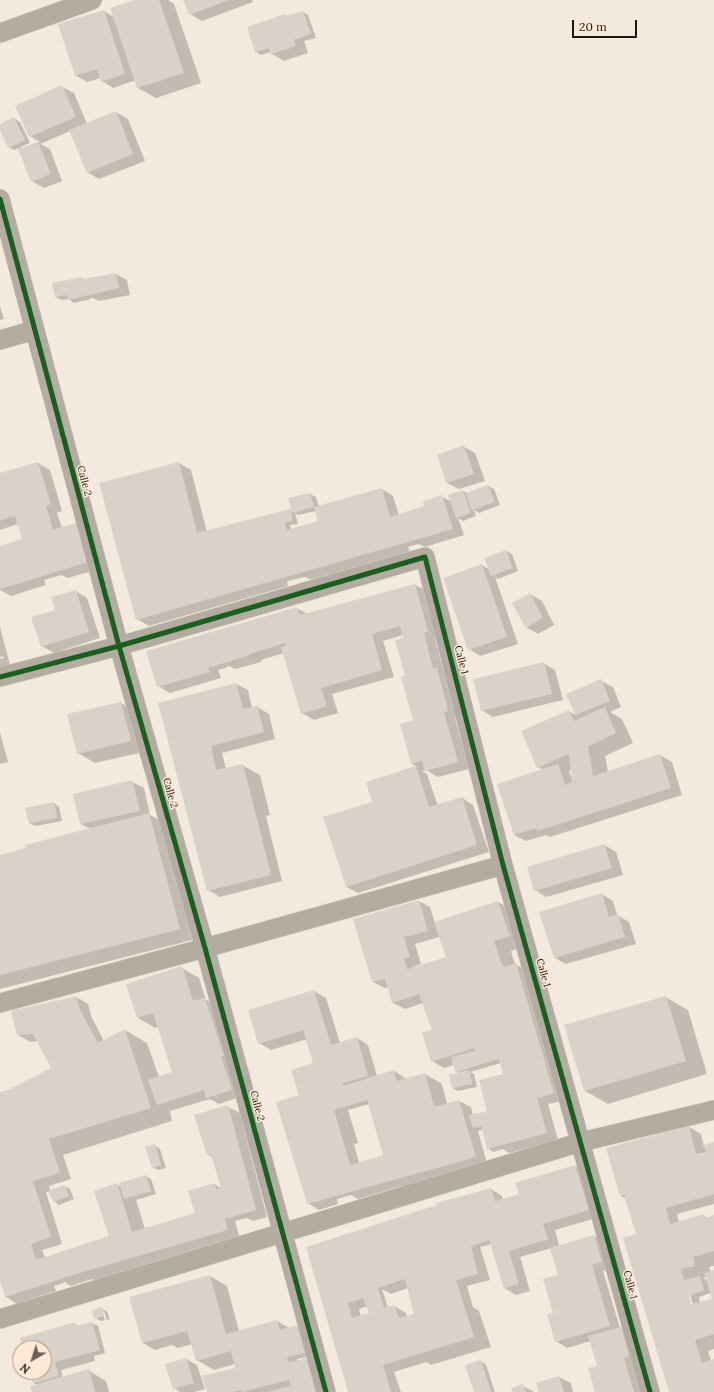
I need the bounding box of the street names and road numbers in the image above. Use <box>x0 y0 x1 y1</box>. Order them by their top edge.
street label: Calle 2 <box>74 464 94 498</box>
street label: Calle 1 <box>452 644 470 676</box>
street label: Calle 2 <box>160 776 180 810</box>
street label: Calle 1 <box>533 957 553 989</box>
street label: Calle 2 <box>247 1089 267 1123</box>
street label: Calle 1 <box>620 1269 640 1301</box>

